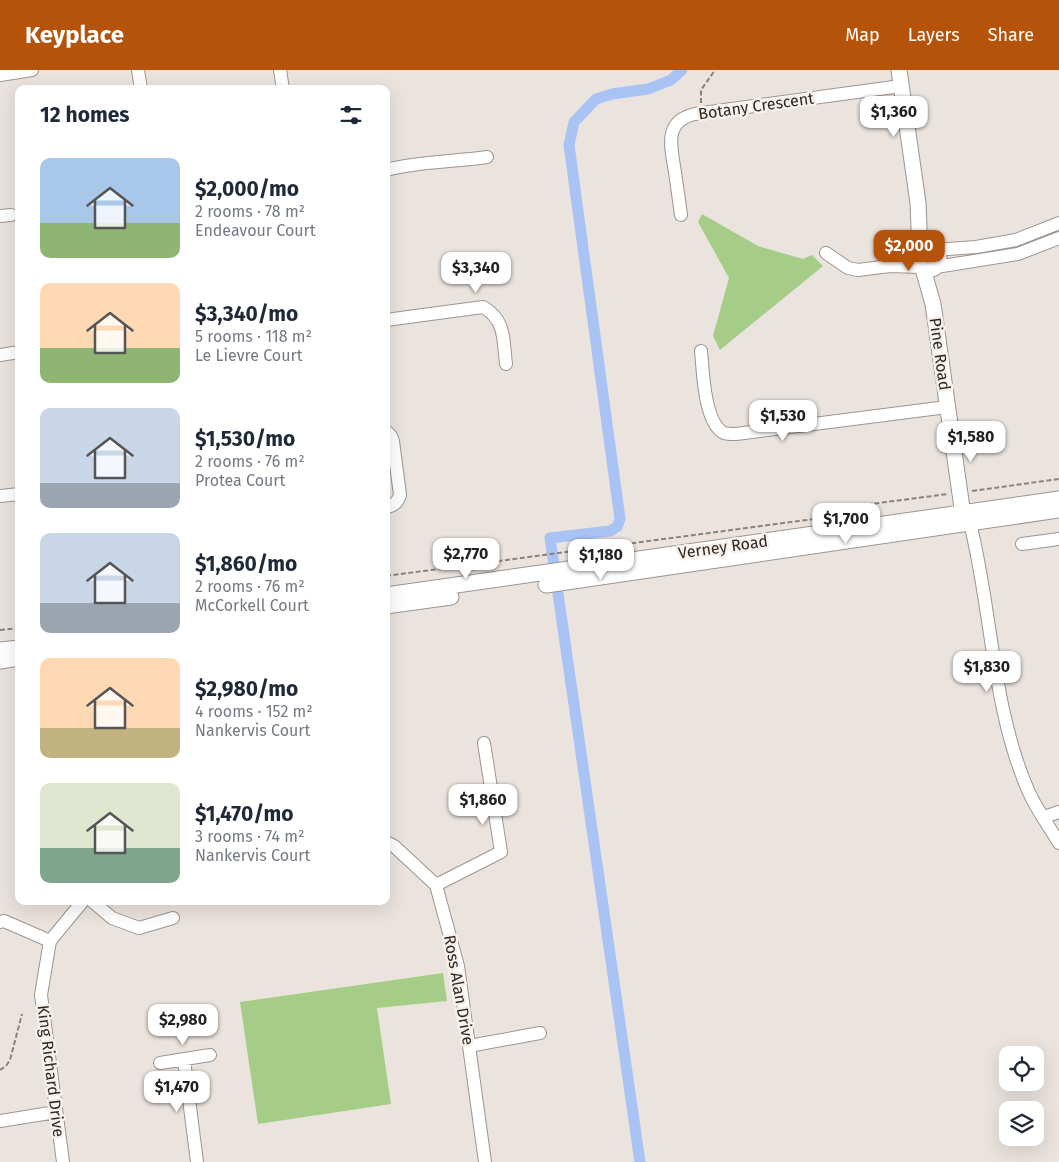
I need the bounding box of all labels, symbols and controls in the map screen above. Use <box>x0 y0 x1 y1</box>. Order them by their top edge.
text: Keyplace <box>25 21 124 49</box>
text: Map <box>845 24 880 46</box>
text: Layers <box>908 24 960 46</box>
text: Share <box>988 24 1034 46</box>
street label: Botany Crescent <box>697 88 815 124</box>
pin: $1,360 <box>853 96 935 138</box>
icon: filters <box>337 101 365 129</box>
text: 12 homes <box>40 102 129 128</box>
text: $1,360 <box>871 102 917 121</box>
text: $2,000/mo <box>195 176 299 202</box>
icon: home <box>80 178 140 238</box>
text: 2 rooms · 78 m² <box>195 202 305 221</box>
text: Endeavour Court <box>195 221 316 240</box>
pin: $2,000 <box>868 230 950 272</box>
text: $2,000 <box>885 236 933 255</box>
pin: $3,340 <box>435 252 517 294</box>
text: $3,340 <box>452 258 500 277</box>
text: $3,340/mo <box>195 301 298 327</box>
icon: home <box>80 303 140 363</box>
street label: Pine Road <box>926 317 954 391</box>
text: 5 rooms · 118 m² <box>195 327 312 346</box>
text: Le Lievre Court <box>195 346 302 365</box>
pin: $1,530 <box>742 400 824 442</box>
text: $1,530 <box>760 406 806 425</box>
pin: $1,580 <box>930 420 1012 463</box>
text: $1,530/mo <box>195 426 295 452</box>
text: $1,580 <box>948 427 994 446</box>
icon: home <box>80 428 140 488</box>
text: 2 rooms · 76 m² <box>195 452 305 471</box>
text: Protea Court <box>195 471 285 490</box>
pin: $1,700 <box>805 502 887 545</box>
text: $1,700 <box>823 509 869 528</box>
street label: Verney Road <box>677 531 769 563</box>
pin: $2,770 <box>425 538 507 580</box>
pin: $1,180 <box>560 538 642 581</box>
text: $2,770 <box>444 544 488 563</box>
text: $1,180 <box>579 545 623 564</box>
text: $1,860/mo <box>195 551 297 577</box>
icon: home <box>80 553 140 613</box>
text: 2 rooms · 76 m² <box>195 577 305 596</box>
text: McCorkell Court <box>195 596 309 615</box>
pin: $1,830 <box>946 650 1028 693</box>
text: $1,830 <box>964 657 1010 676</box>
text: $2,980/mo <box>195 676 298 702</box>
icon: home <box>80 678 140 738</box>
text: 4 rooms · 152 m² <box>195 702 313 721</box>
text: Nankervis Court <box>195 721 310 740</box>
pin: $1,860 <box>442 784 524 826</box>
text: $1,860 <box>459 790 507 809</box>
text: $1,470/mo <box>195 801 294 827</box>
icon: home <box>80 803 140 863</box>
text: 3 rooms · 74 m² <box>195 827 304 846</box>
text: Nankervis Court <box>195 846 310 865</box>
street label: Ross Alan Drive <box>440 933 478 1047</box>
street label: King Richard Drive <box>33 1004 69 1138</box>
pin: $2,980 <box>142 1004 224 1046</box>
text: $2,980 <box>159 1010 207 1029</box>
map controls <box>999 1046 1044 1146</box>
button: locate <box>999 1046 1044 1091</box>
pin: $1,470 <box>136 1070 218 1113</box>
text: $1,470 <box>155 1077 199 1096</box>
button: layers <box>999 1101 1044 1146</box>

